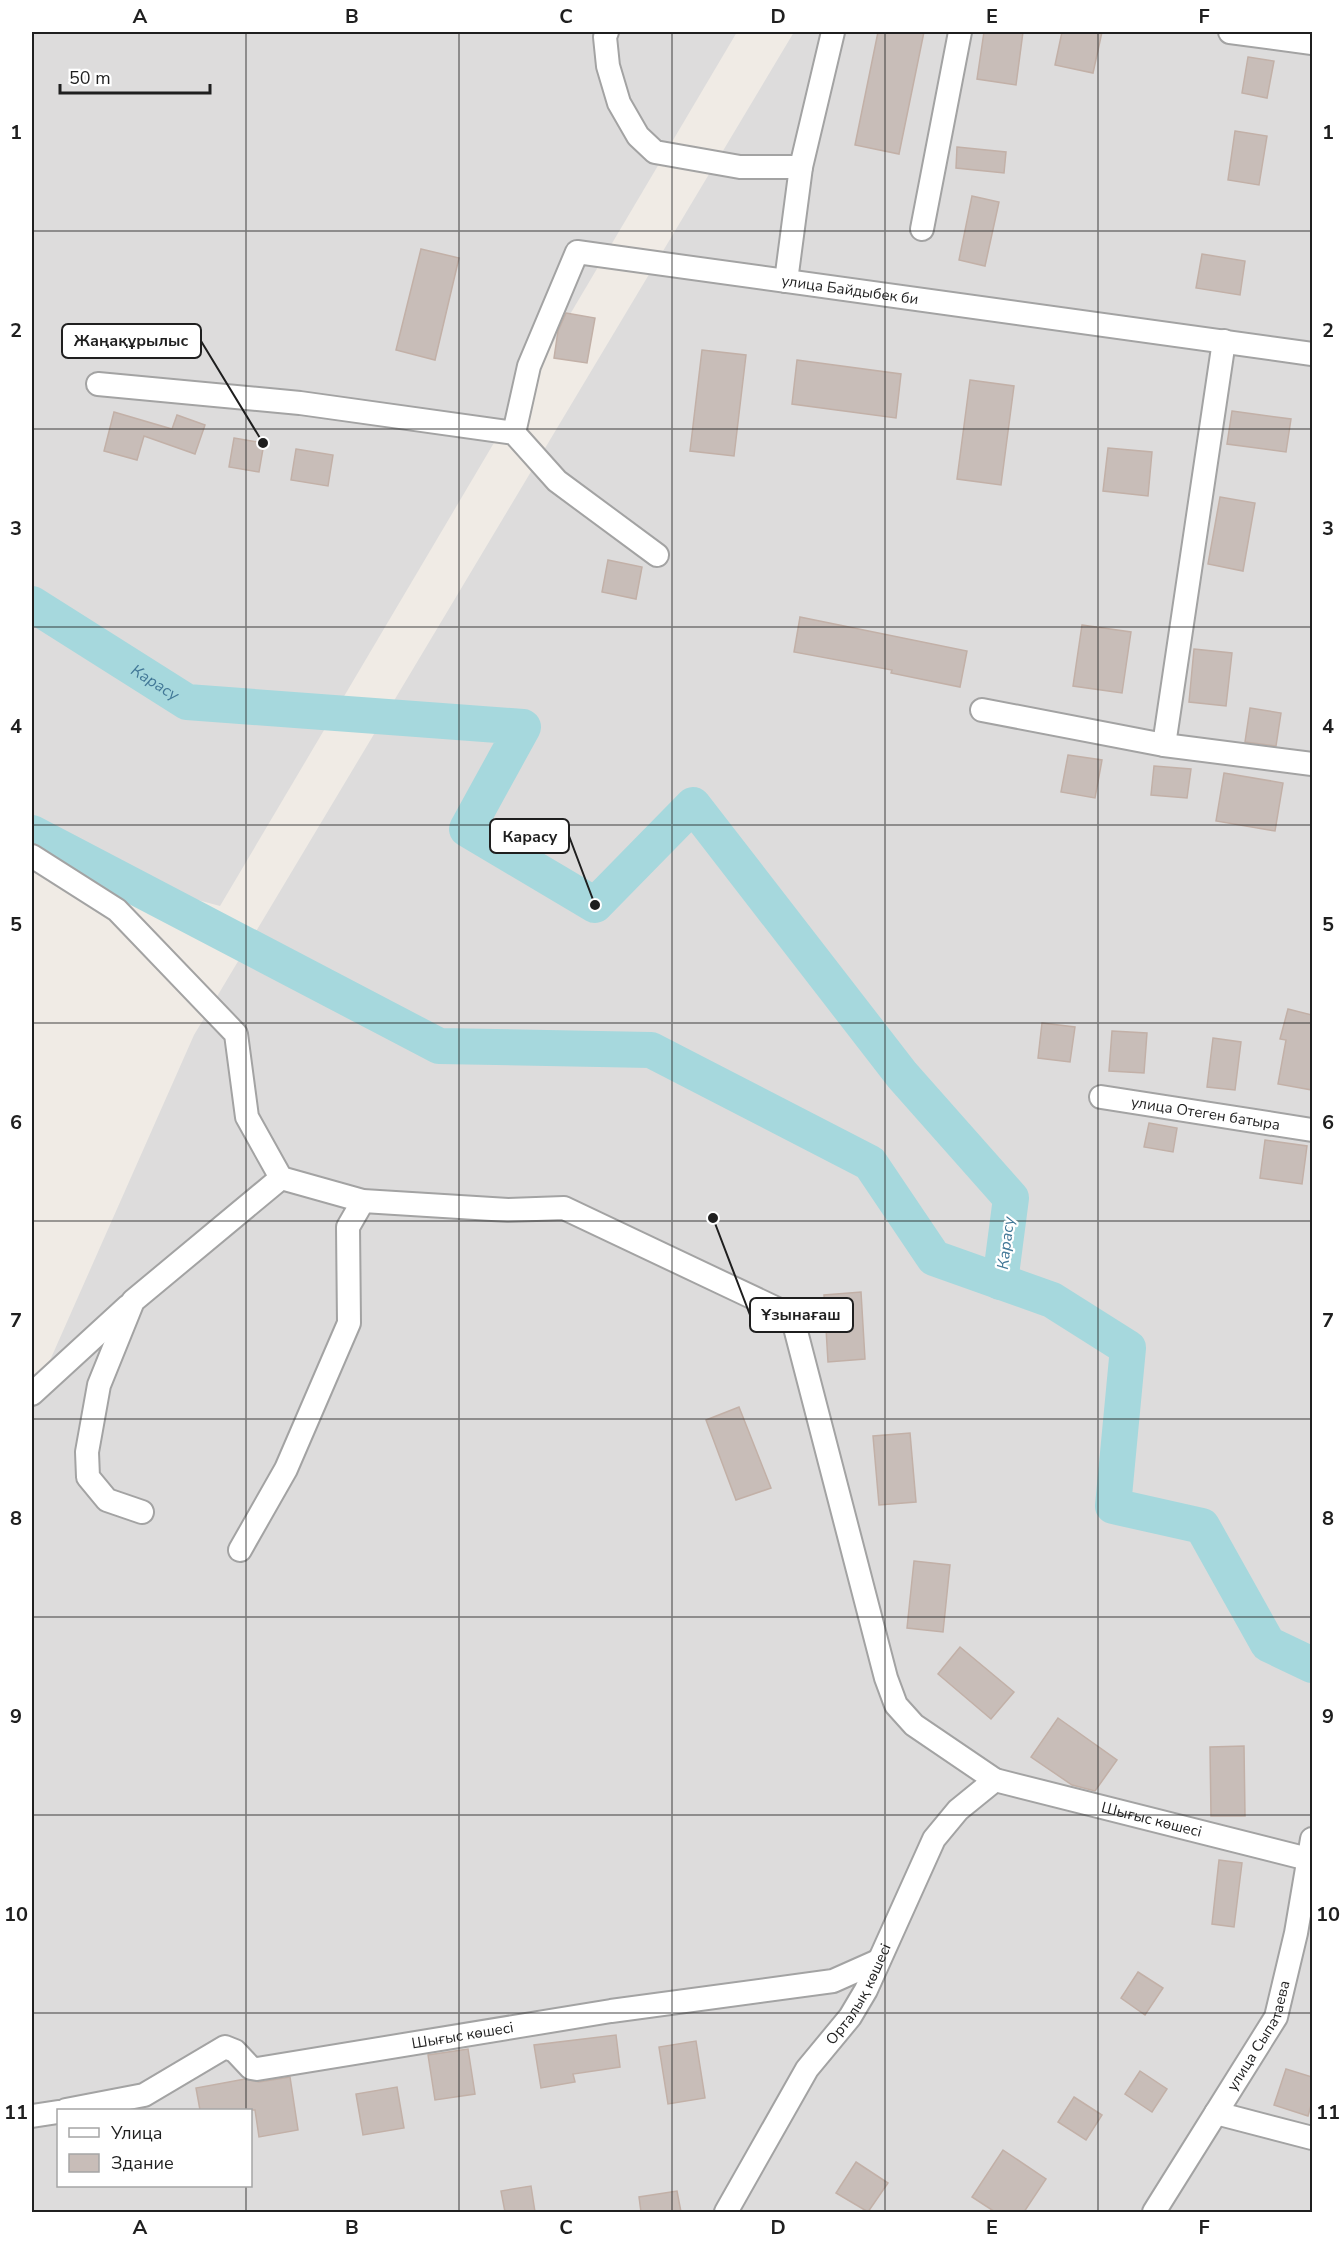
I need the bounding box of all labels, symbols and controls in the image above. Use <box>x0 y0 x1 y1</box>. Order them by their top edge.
text: A <box>133 3 148 30</box>
text: B <box>345 3 359 30</box>
text: C <box>559 3 573 30</box>
text: D <box>770 3 786 30</box>
text: E <box>986 3 998 30</box>
text: F <box>1198 3 1210 30</box>
scale bar <box>60 57 210 95</box>
text: 50 m <box>69 66 111 90</box>
text: 1 <box>10 119 22 146</box>
text: 1 <box>1322 119 1334 146</box>
street label: улица Байдыбек би <box>780 270 920 309</box>
text: 2 <box>10 317 22 344</box>
text: 2 <box>1322 317 1334 344</box>
callout: Жаңақұрылыс <box>62 324 201 358</box>
text: Жаңақұрылыс <box>74 330 188 352</box>
text: 3 <box>10 515 22 542</box>
text: 3 <box>1322 515 1334 542</box>
water label: Карасу <box>127 659 184 707</box>
text: 4 <box>10 713 22 740</box>
text: 4 <box>1322 713 1334 740</box>
callout: Карасу <box>490 819 569 853</box>
text: Карасу <box>503 826 558 848</box>
text: 5 <box>10 911 22 938</box>
text: 5 <box>1322 911 1334 938</box>
street label: улица Отеген батыра <box>1130 1092 1282 1135</box>
text: 6 <box>10 1109 22 1136</box>
text: 6 <box>1322 1109 1334 1136</box>
water label: Карасу <box>992 1215 1020 1271</box>
callout: Ұзынағаш <box>750 1298 853 1332</box>
text: Ұзынағаш <box>760 1304 841 1326</box>
text: 7 <box>10 1307 22 1334</box>
text: 7 <box>1322 1307 1334 1334</box>
text: 8 <box>10 1505 22 1532</box>
text: 8 <box>1322 1505 1334 1532</box>
text: 9 <box>10 1703 22 1730</box>
text: 9 <box>1322 1703 1334 1730</box>
street label: Шығыс көшесі <box>1099 1797 1204 1842</box>
text: 10 <box>4 1901 28 1928</box>
text: 10 <box>1316 1901 1340 1928</box>
street label: Орталық көшесі <box>821 1940 896 2049</box>
street label: улица Сыпатаева <box>1222 1978 1294 2095</box>
street label: Шығыс көшесі <box>410 2017 515 2054</box>
text: 11 <box>4 2099 28 2126</box>
text: 11 <box>1316 2099 1340 2126</box>
legend <box>57 2109 252 2187</box>
text: Улица <box>110 2121 162 2145</box>
text: Здание <box>111 2151 174 2175</box>
text: A <box>133 2214 148 2241</box>
text: B <box>345 2214 359 2241</box>
text: C <box>559 2214 573 2241</box>
text: D <box>770 2214 786 2241</box>
text: E <box>986 2214 998 2241</box>
text: F <box>1198 2214 1210 2241</box>

